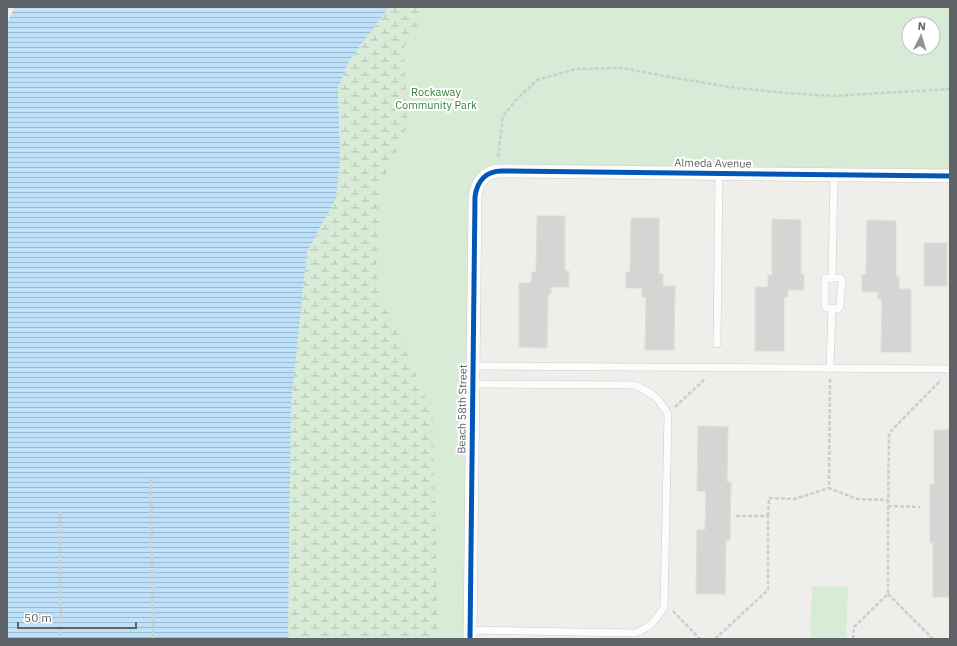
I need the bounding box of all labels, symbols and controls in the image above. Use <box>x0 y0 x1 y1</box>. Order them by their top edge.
north arrow <box>901 16 941 56</box>
text: N <box>917 19 926 33</box>
park label: Rockaway Community Park <box>395 85 477 112</box>
street label: Almeda Avenue <box>674 155 752 171</box>
street label: Beach 58th Street <box>454 364 470 454</box>
scale bar <box>18 604 136 630</box>
text: 50 m <box>24 610 52 625</box>

